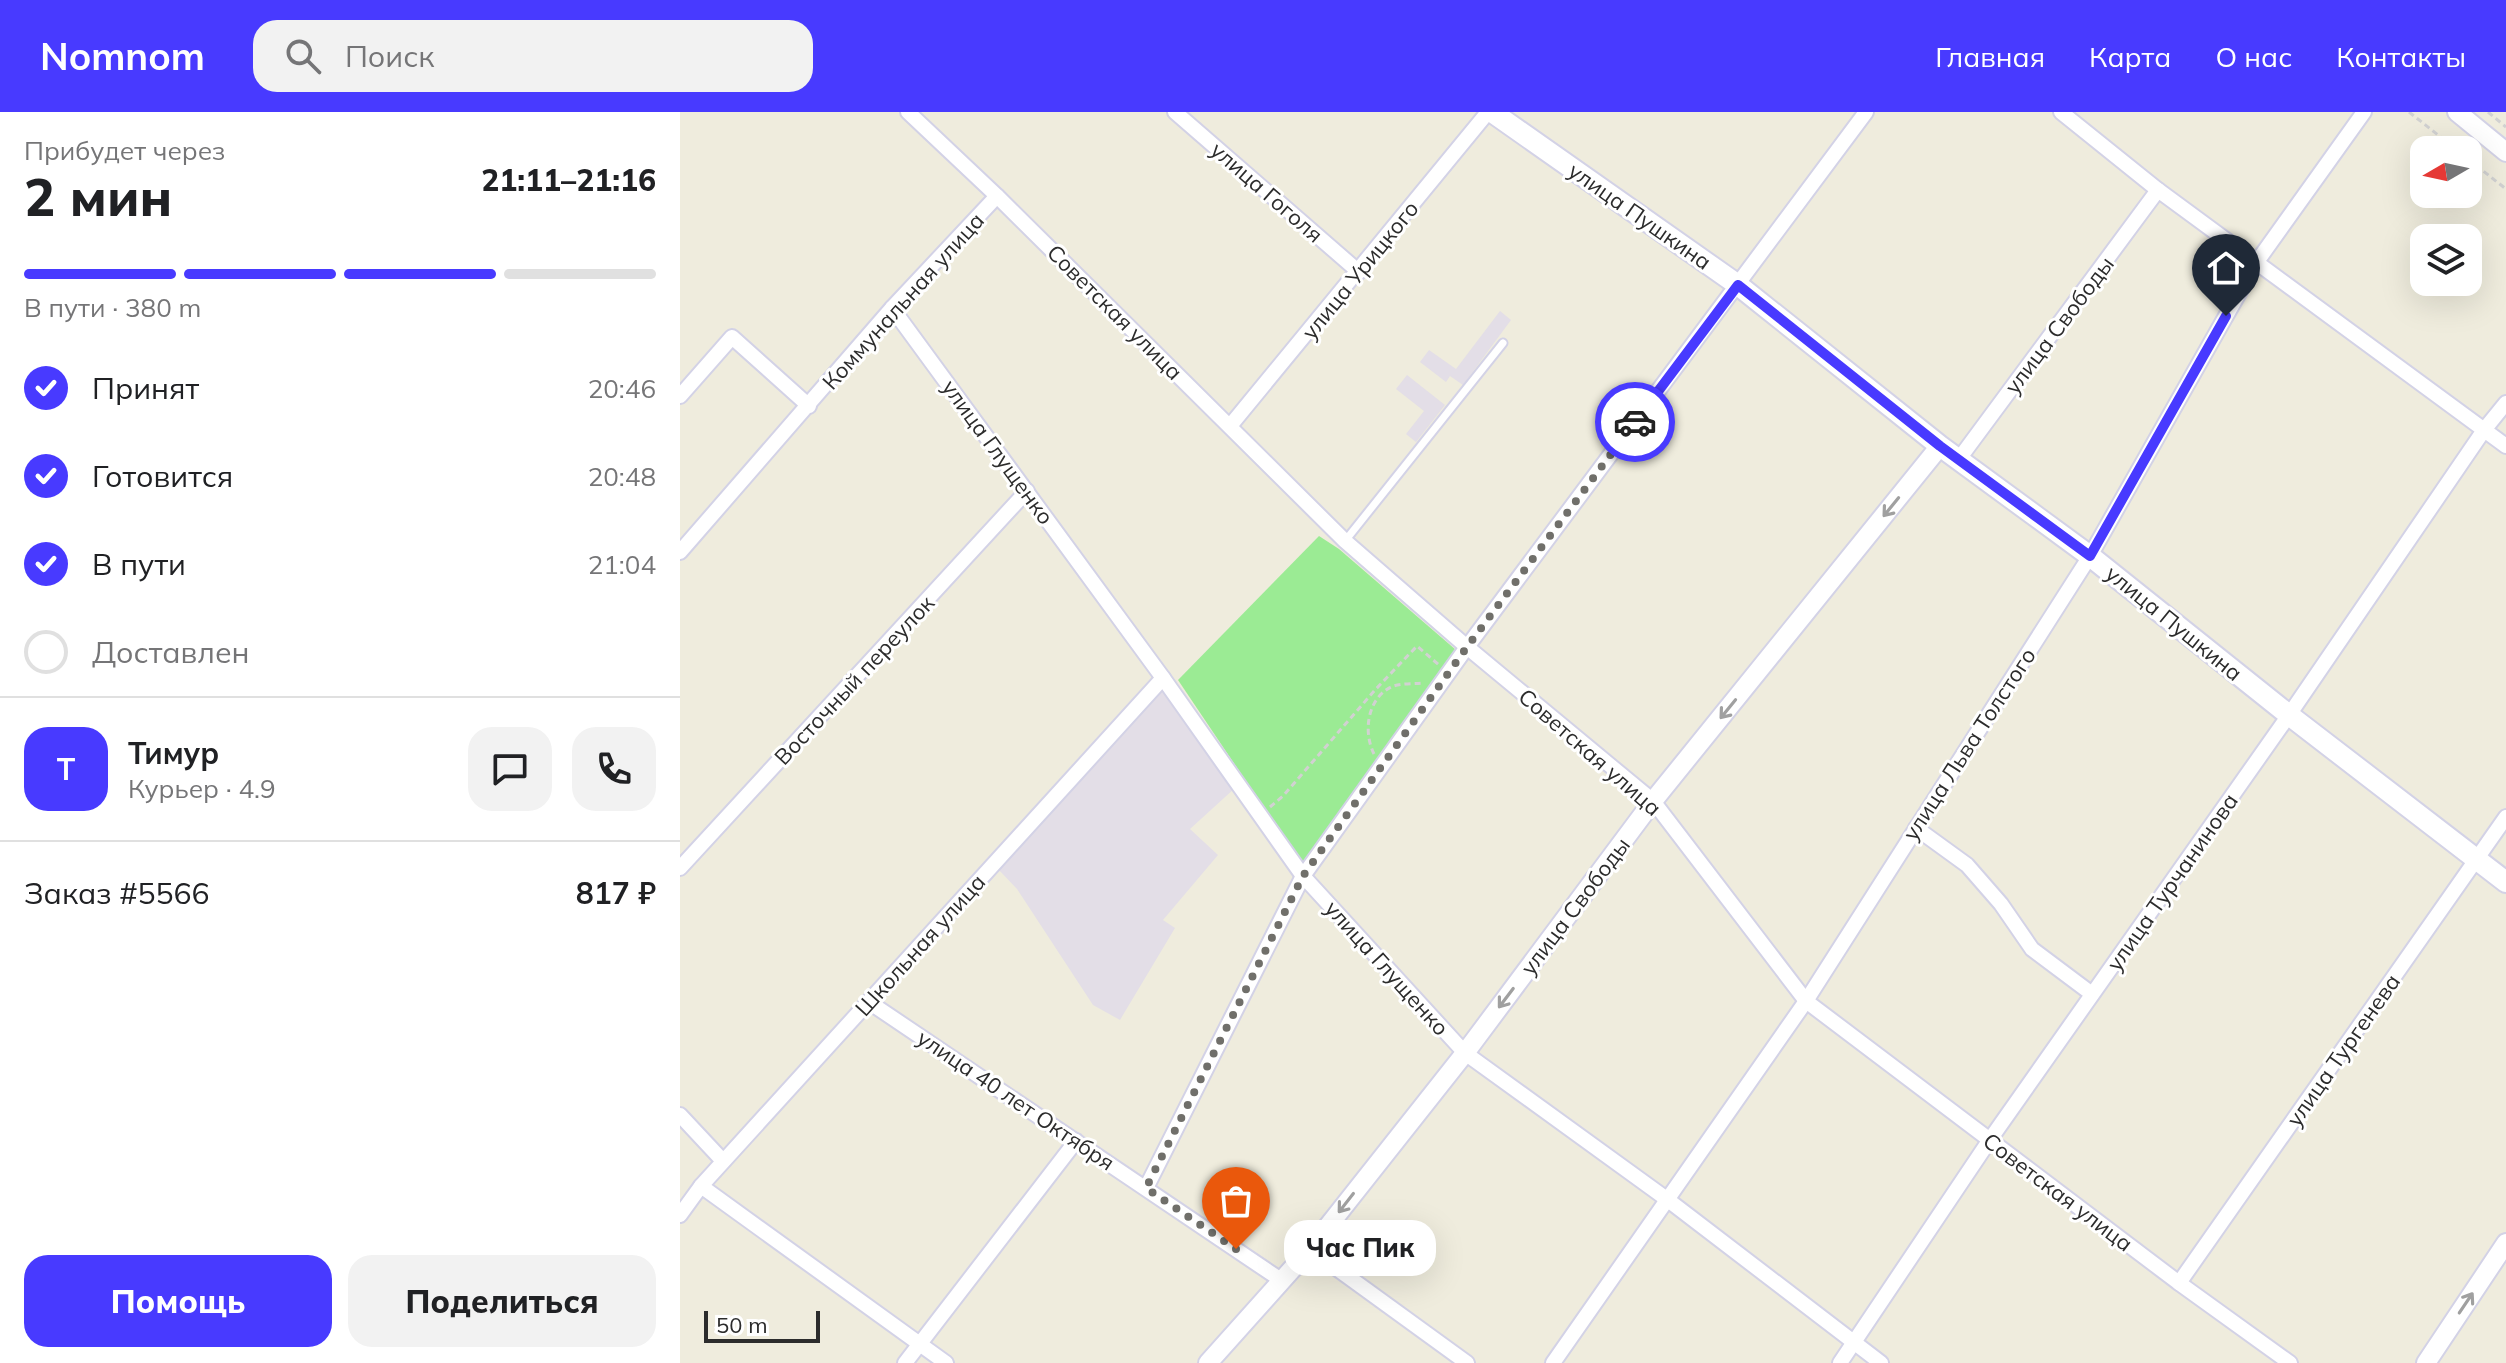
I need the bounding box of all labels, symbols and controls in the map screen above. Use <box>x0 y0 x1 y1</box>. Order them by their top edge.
search box <box>253 20 813 92</box>
text: Nomnom <box>40 32 205 80</box>
icon: search <box>281 34 325 78</box>
text: Поиск <box>345 37 434 75</box>
text: Главная <box>1935 39 2045 74</box>
text: Карта <box>2089 39 2171 74</box>
text: О нас <box>2215 39 2292 74</box>
text: Контакты <box>2336 39 2466 74</box>
text: Прибудет через <box>24 134 225 167</box>
street label: улица Гоголя <box>1205 136 1329 248</box>
north arrow <box>2410 136 2482 208</box>
map controls <box>2410 136 2482 296</box>
street label: улица Пушкина <box>1563 156 1717 276</box>
text: 21:11–21:16 <box>481 161 656 199</box>
text: 2 мин <box>24 164 172 229</box>
street label: улица Урицкого <box>1295 195 1425 345</box>
street label: Коммунальная улица <box>816 207 990 395</box>
button: layers <box>2410 224 2482 296</box>
pin <box>2192 234 2260 316</box>
street label: Советская улица <box>1041 238 1189 386</box>
icon: home <box>2204 246 2248 290</box>
street label: улица Свободы <box>1998 251 2120 399</box>
text: В пути · 380 m <box>24 291 201 324</box>
icon: check <box>24 366 68 410</box>
text: Принят <box>92 369 199 407</box>
text: 20:46 <box>588 372 656 405</box>
street label: улица Глущенко <box>936 374 1060 530</box>
courier <box>1595 382 1675 462</box>
icon: car <box>1613 400 1657 444</box>
icon: check <box>24 454 68 498</box>
text: Готовится <box>92 457 233 495</box>
text: 20:48 <box>588 460 656 493</box>
one-way arrow <box>1882 496 1900 517</box>
icon: check <box>24 542 68 586</box>
text: В пути <box>92 545 186 583</box>
text: 21:04 <box>588 548 656 581</box>
street label: улица Пушкина <box>2100 559 2248 687</box>
street label: Восточный переулок <box>768 589 940 771</box>
text: Доставлен <box>92 633 250 671</box>
street label: улица Льва Толстого <box>1896 643 2042 845</box>
street label: Советская улица <box>1513 682 1667 822</box>
one-way arrow <box>1719 698 1737 719</box>
button: chat <box>468 727 552 811</box>
button: phone <box>572 727 656 811</box>
text: Тимур <box>128 734 219 772</box>
text: Т <box>57 750 75 788</box>
text: Курьер · 4.9 <box>128 772 276 805</box>
street label: улица Турчанинова <box>2100 788 2244 976</box>
street label: улица Свободы <box>1514 832 1636 980</box>
street label: Школьная улица <box>849 868 991 1022</box>
text: Заказ #5566 <box>24 874 209 912</box>
text: 817 ₽ <box>576 874 656 912</box>
street label: улица Глущенко <box>1319 895 1455 1041</box>
street label: улица Тургенева <box>2280 968 2406 1132</box>
one-way arrow <box>1497 987 1514 1008</box>
street label: улица 40 лет Октября <box>912 1024 1120 1176</box>
street label: Советская улица <box>1978 1127 2138 1257</box>
pin <box>1202 1167 1270 1249</box>
icon: bag <box>1214 1179 1258 1223</box>
one-way arrow <box>1337 1192 1354 1213</box>
callout: Час Пик <box>1284 1221 1436 1277</box>
text: Час Пик <box>1306 1231 1414 1264</box>
button: Помощь <box>24 1255 332 1347</box>
button: Поделиться <box>348 1255 656 1347</box>
one-way arrow <box>2458 1292 2474 1315</box>
scale bar <box>704 1307 820 1343</box>
text: 50 m <box>716 1311 767 1339</box>

